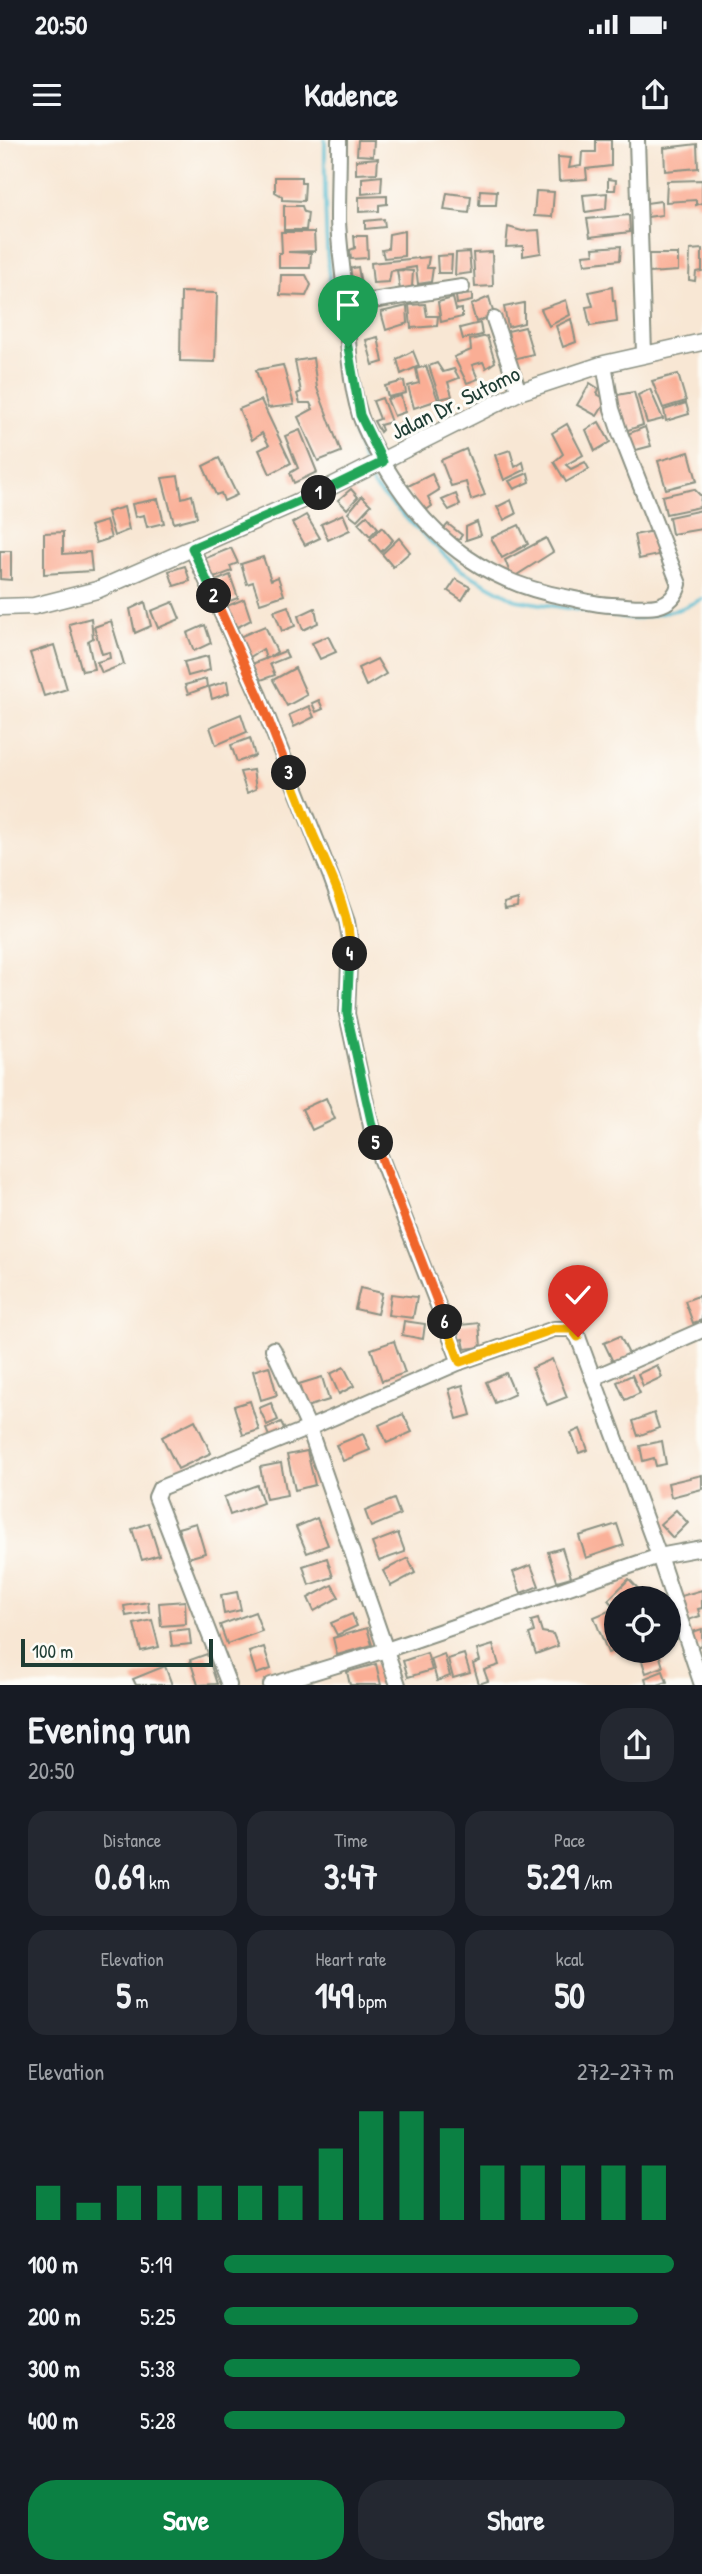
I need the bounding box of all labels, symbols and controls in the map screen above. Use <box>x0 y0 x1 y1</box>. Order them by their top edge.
text: 20:50 <box>35 7 88 42</box>
text: Kadence <box>304 73 398 116</box>
icon: menu <box>28 76 66 114</box>
icon: share <box>636 76 674 114</box>
pin <box>318 275 378 347</box>
icon: arrive <box>329 286 367 324</box>
street label: Jalan Dr. Sutomo <box>385 357 525 447</box>
pin: 1 <box>302 476 336 510</box>
text: 1 <box>315 479 322 505</box>
pin: 2 <box>196 578 232 614</box>
text: 2 <box>209 582 218 608</box>
pin: 3 <box>272 756 306 790</box>
text: 3 <box>284 759 293 785</box>
pin: 4 <box>332 936 368 972</box>
text: 4 <box>346 940 353 966</box>
pin: 5 <box>358 1126 394 1160</box>
text: 5 <box>371 1129 380 1155</box>
pin <box>548 1265 608 1337</box>
icon: check <box>559 1276 597 1314</box>
pin: 6 <box>428 1304 462 1340</box>
text: 6 <box>441 1308 448 1334</box>
map controls <box>604 1586 681 1663</box>
button: locate <box>604 1586 681 1663</box>
scale bar <box>21 1636 214 1668</box>
text: 100 m <box>32 1638 73 1664</box>
text: Evening run <box>28 1703 191 1755</box>
button: share <box>600 1708 674 1782</box>
text: 20:50 <box>28 1755 74 1786</box>
text: Distance <box>103 1827 161 1853</box>
text: Time <box>334 1827 368 1853</box>
text: Pace <box>554 1827 585 1853</box>
text: 0.69 <box>95 1853 145 1900</box>
text: 3:47 <box>324 1853 378 1900</box>
text: 5:29 <box>527 1853 579 1900</box>
text: km <box>145 1869 170 1895</box>
text: /km <box>579 1869 612 1895</box>
text: Elevation <box>101 1946 164 1972</box>
text: Heart rate <box>316 1946 386 1972</box>
text: kcal <box>556 1946 584 1972</box>
text: 5 <box>116 1972 131 2019</box>
text: 149 <box>315 1972 354 2019</box>
text: 50 <box>554 1972 585 2019</box>
text: m <box>131 1988 148 2014</box>
text: bpm <box>354 1988 387 2014</box>
text: Elevation <box>28 2056 104 2087</box>
text: 272–277 m <box>577 2056 674 2087</box>
text: 100 m <box>28 2249 78 2280</box>
text: 5:19 <box>140 2249 172 2280</box>
text: 200 m <box>28 2301 80 2332</box>
text: 5:25 <box>140 2301 176 2332</box>
text: 300 m <box>28 2353 80 2384</box>
text: 5:38 <box>140 2353 175 2384</box>
text: 400 m <box>28 2405 78 2436</box>
text: 5:28 <box>140 2405 176 2436</box>
button: Save <box>28 2480 344 2560</box>
button: Share <box>358 2480 674 2560</box>

